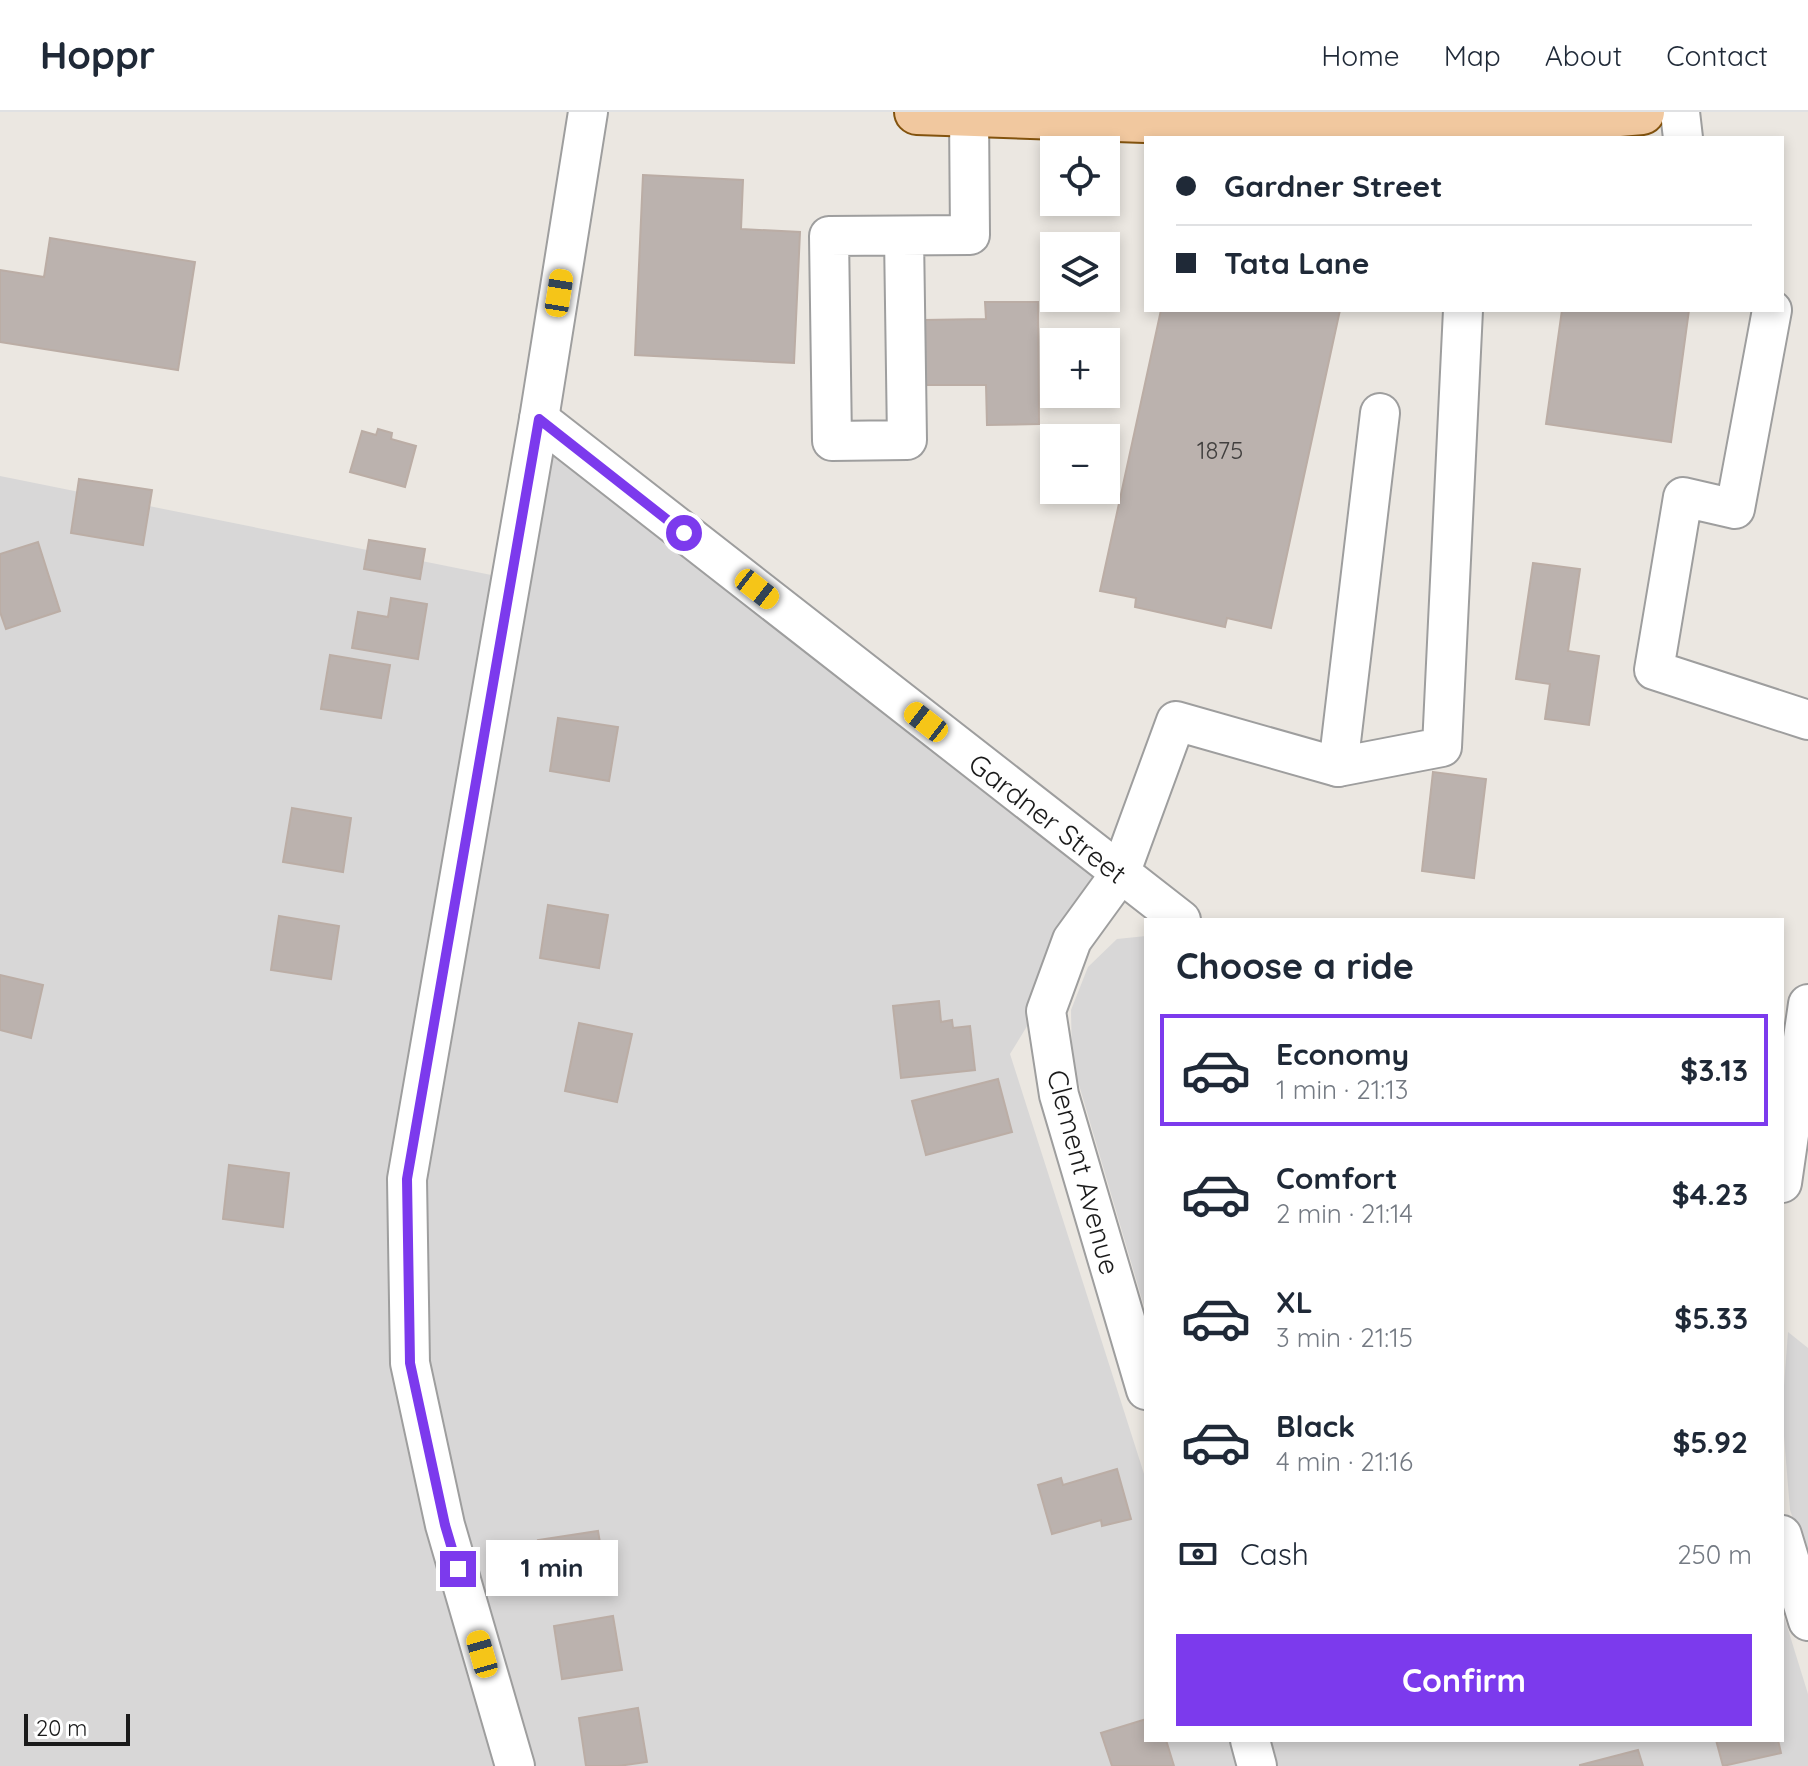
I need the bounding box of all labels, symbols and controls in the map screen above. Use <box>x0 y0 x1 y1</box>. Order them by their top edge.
text: Hoppr <box>40 31 155 79</box>
text: Home <box>1321 38 1400 73</box>
text: Map <box>1444 38 1501 73</box>
text: About <box>1545 38 1622 73</box>
text: Contact <box>1666 38 1768 73</box>
map controls <box>1040 136 1120 504</box>
button: locate <box>1040 136 1120 216</box>
text: Gardner Street <box>1224 167 1443 205</box>
button: layers <box>1040 232 1120 312</box>
text: Tata Lane <box>1224 244 1369 282</box>
car <box>543 267 575 319</box>
button: + <box>1040 328 1120 408</box>
button: − <box>1040 424 1120 504</box>
house number: 1875 <box>1197 435 1243 465</box>
route start <box>666 515 702 551</box>
car <box>731 565 783 613</box>
car <box>900 698 952 746</box>
street label: Gardner Street <box>962 745 1134 891</box>
text: Choose a ride <box>1176 943 1414 988</box>
icon: car <box>1180 1034 1252 1106</box>
text: Economy <box>1276 1035 1409 1073</box>
text: $3.13 <box>1680 1051 1748 1089</box>
street label: Clement Avenue <box>1040 1066 1128 1278</box>
text: 1 min · 21:13 <box>1276 1073 1408 1106</box>
icon: car <box>1180 1158 1252 1230</box>
text: Comfort <box>1276 1159 1397 1197</box>
text: $4.23 <box>1672 1175 1748 1213</box>
text: 2 min · 21:14 <box>1276 1197 1413 1230</box>
icon: car <box>1180 1282 1252 1354</box>
text: XL <box>1276 1283 1313 1321</box>
text: $5.33 <box>1674 1299 1748 1337</box>
text: 3 min · 21:15 <box>1276 1321 1413 1354</box>
icon: car <box>1180 1406 1252 1478</box>
text: Black <box>1276 1407 1355 1445</box>
text: $5.92 <box>1672 1423 1748 1461</box>
text: 4 min · 21:16 <box>1276 1445 1413 1478</box>
icon: cash <box>1176 1532 1220 1576</box>
text: Cash <box>1240 1535 1309 1573</box>
text: 250 m <box>1677 1538 1752 1571</box>
callout: 1 min <box>486 1541 618 1597</box>
route end <box>440 1551 476 1587</box>
text: 1 min <box>521 1551 584 1584</box>
car <box>464 1628 500 1680</box>
button: Confirm <box>1176 1634 1752 1726</box>
scale bar <box>24 1710 130 1746</box>
text: 20 m <box>36 1714 87 1742</box>

